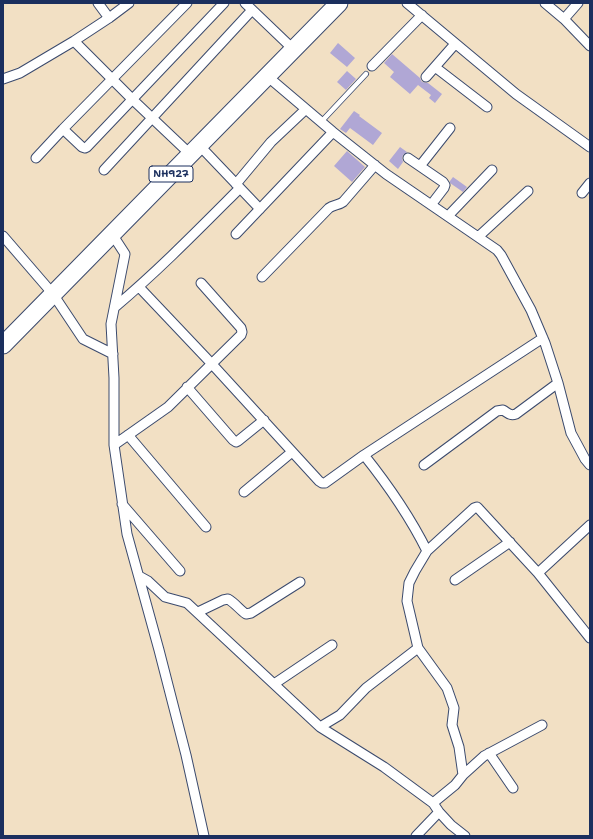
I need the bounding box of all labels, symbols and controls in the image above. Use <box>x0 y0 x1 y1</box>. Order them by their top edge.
road number: NH927 <box>149 166 193 182</box>

